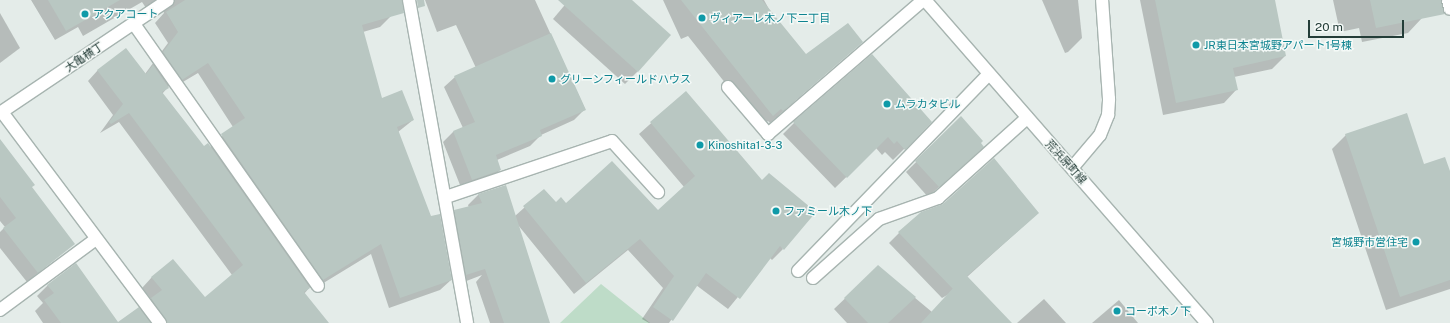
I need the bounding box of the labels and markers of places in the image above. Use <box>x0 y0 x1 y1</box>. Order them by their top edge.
place label: アクアコート <box>93 7 159 21</box>
marker: アクアコート <box>80 9 90 19</box>
place label: ヴィアーレ木ノ下二丁目 <box>710 11 830 25</box>
marker: ヴィアーレ木ノ下二丁目 <box>697 13 707 23</box>
place label: JR東日本宮城野アパート1号棟 <box>1204 38 1352 52</box>
marker: JR東日本宮城野アパート1号棟 <box>1191 40 1201 50</box>
place label: グリーンフィールドハウス <box>560 72 692 86</box>
marker: グリーンフィールドハウス <box>547 74 557 84</box>
place label: ムラカタビル <box>895 97 961 111</box>
marker: ムラカタビル <box>882 99 892 109</box>
place label: Kinoshita1-3-3 <box>708 138 782 152</box>
marker: Kinoshita1-3-3 <box>695 140 705 150</box>
place label: ファミール木ノ下 <box>784 204 872 218</box>
marker: ファミール木ノ下 <box>771 206 781 216</box>
place label: 宮城野市営住宅 <box>1331 235 1408 249</box>
marker: 宮城野市営住宅 <box>1411 237 1421 247</box>
place label: コーポ木ノ下 <box>1125 304 1191 318</box>
marker: コーポ木ノ下 <box>1112 306 1122 316</box>

